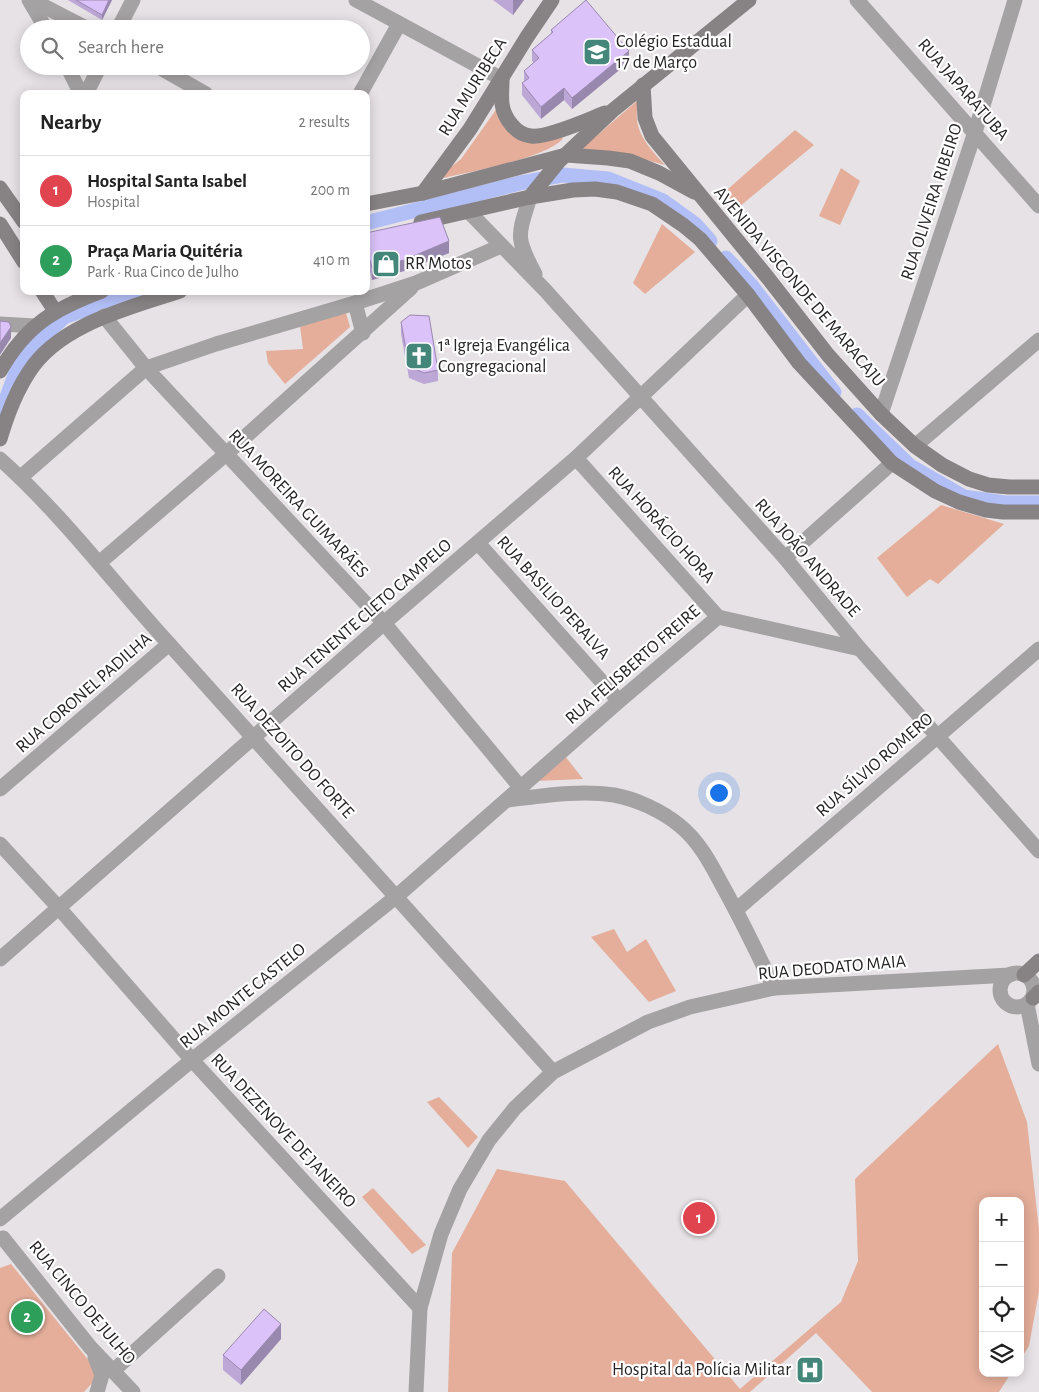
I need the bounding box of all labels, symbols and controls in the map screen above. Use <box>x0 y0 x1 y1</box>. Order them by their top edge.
search box <box>20 20 370 75</box>
place label: Colégio Estadual 17 de Março <box>616 33 732 72</box>
icon: search <box>38 34 66 62</box>
street label: RUA MURIBECA <box>436 34 511 139</box>
street label: RUA JAPARATUBA <box>914 36 1012 145</box>
school or university icon: Colégio Estadual 17 de Março <box>582 37 612 67</box>
text: Search here <box>78 38 164 57</box>
text: Nearby <box>40 112 101 133</box>
text: 2 results <box>298 114 350 130</box>
street label: RUA OLIVEIRA RIBEIRO <box>898 121 966 283</box>
text: Hospital Santa Isabel <box>87 172 247 191</box>
text: 1 <box>53 182 59 198</box>
text: 200 m <box>310 182 350 198</box>
street label: AVENIDA VISCONDE DE MARACAJU <box>710 183 888 391</box>
text: Hospital <box>87 194 140 210</box>
text: Praça Maria Quitéria <box>87 242 243 261</box>
shop icon: RR Motos <box>371 249 401 279</box>
text: 2 <box>52 252 60 268</box>
text: 410 m <box>313 252 350 268</box>
place label: RR Motos <box>405 255 472 273</box>
text: Park · Rua Cinco de Julho <box>87 264 239 280</box>
place label: 1ª Igreja Evangélica Congregacional <box>438 337 570 376</box>
church icon: 1ª Igreja Evangélica Congregacional <box>404 341 434 371</box>
street label: RUA MOREIRA GUIMARÃES <box>225 424 373 582</box>
street label: RUA HORÁCIO HORA <box>604 461 720 587</box>
street label: RUA JOÃO ANDRADE <box>751 494 865 621</box>
street label: RUA BASILIO PERALVA <box>493 533 613 664</box>
street label: RUA TENENTE CLETO CAMPELO <box>275 536 455 696</box>
street label: RUA FELISBERTO FREIRE <box>562 602 704 728</box>
street label: RUA CORONEL PADILHA <box>13 629 156 757</box>
street label: RUA DEZOITO DO FORTE <box>227 680 357 822</box>
street label: RUA SÍLVIO ROMERO <box>811 707 937 820</box>
your location <box>706 780 732 806</box>
street label: RUA MONTE CASTELO <box>177 940 309 1052</box>
street label: RUA DEODATO MAIA <box>757 953 907 983</box>
street label: RUA DEZENOVE DE JANEIRO <box>207 1050 359 1212</box>
map controls <box>979 1197 1024 1377</box>
button: + <box>979 1197 1024 1242</box>
pin: 1 <box>683 1199 715 1237</box>
street label: RUA CINCO DE JULHO <box>25 1238 139 1368</box>
button: − <box>979 1242 1024 1287</box>
button: locate <box>979 1287 1024 1332</box>
pin: 2 <box>11 1298 43 1336</box>
button: layers <box>979 1332 1024 1377</box>
hospital icon: Hospital da Polícia Militar <box>795 1355 825 1385</box>
place label: Hospital da Polícia Militar <box>612 1361 791 1379</box>

